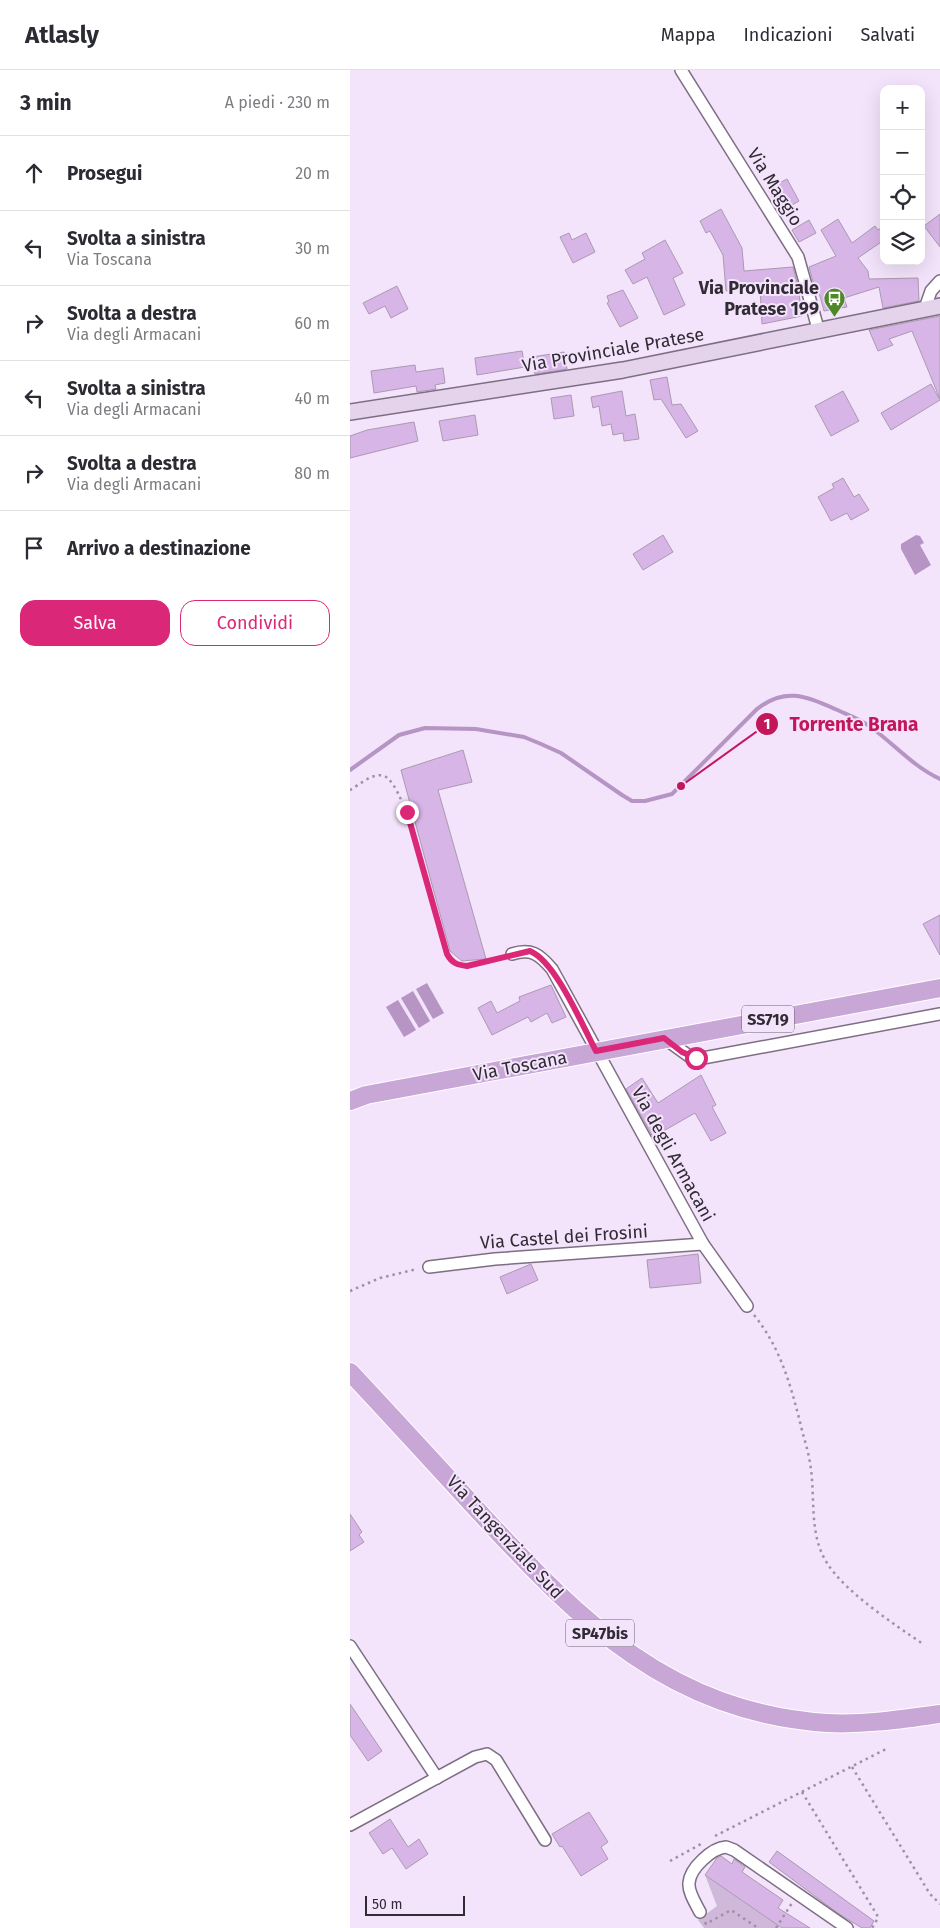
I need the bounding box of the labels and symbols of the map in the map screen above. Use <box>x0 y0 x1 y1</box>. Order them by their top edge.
street label: Via Maggio <box>742 144 808 230</box>
place label: Via Provinciale Pratese 199 <box>698 277 819 320</box>
bus stop icon: Via Provinciale Pratese 199 <box>823 286 847 317</box>
street label: Via Provinciale Pratese <box>520 323 706 377</box>
callout: Torrente Brana <box>755 707 929 741</box>
text: Torrente Brana <box>790 713 918 736</box>
text: 1 <box>764 715 770 733</box>
route end <box>396 801 419 824</box>
road number: SS719 <box>742 1006 794 1032</box>
street label: Via Toscana <box>471 1046 569 1086</box>
route start <box>685 1047 708 1070</box>
street label: Via degli Armacani <box>627 1083 719 1225</box>
street label: Via Castel dei Frosini <box>479 1220 649 1254</box>
street label: Via Tangenziale Sud <box>442 1471 568 1603</box>
road number: SP47bis <box>566 1620 634 1646</box>
scale bar <box>365 1893 465 1916</box>

